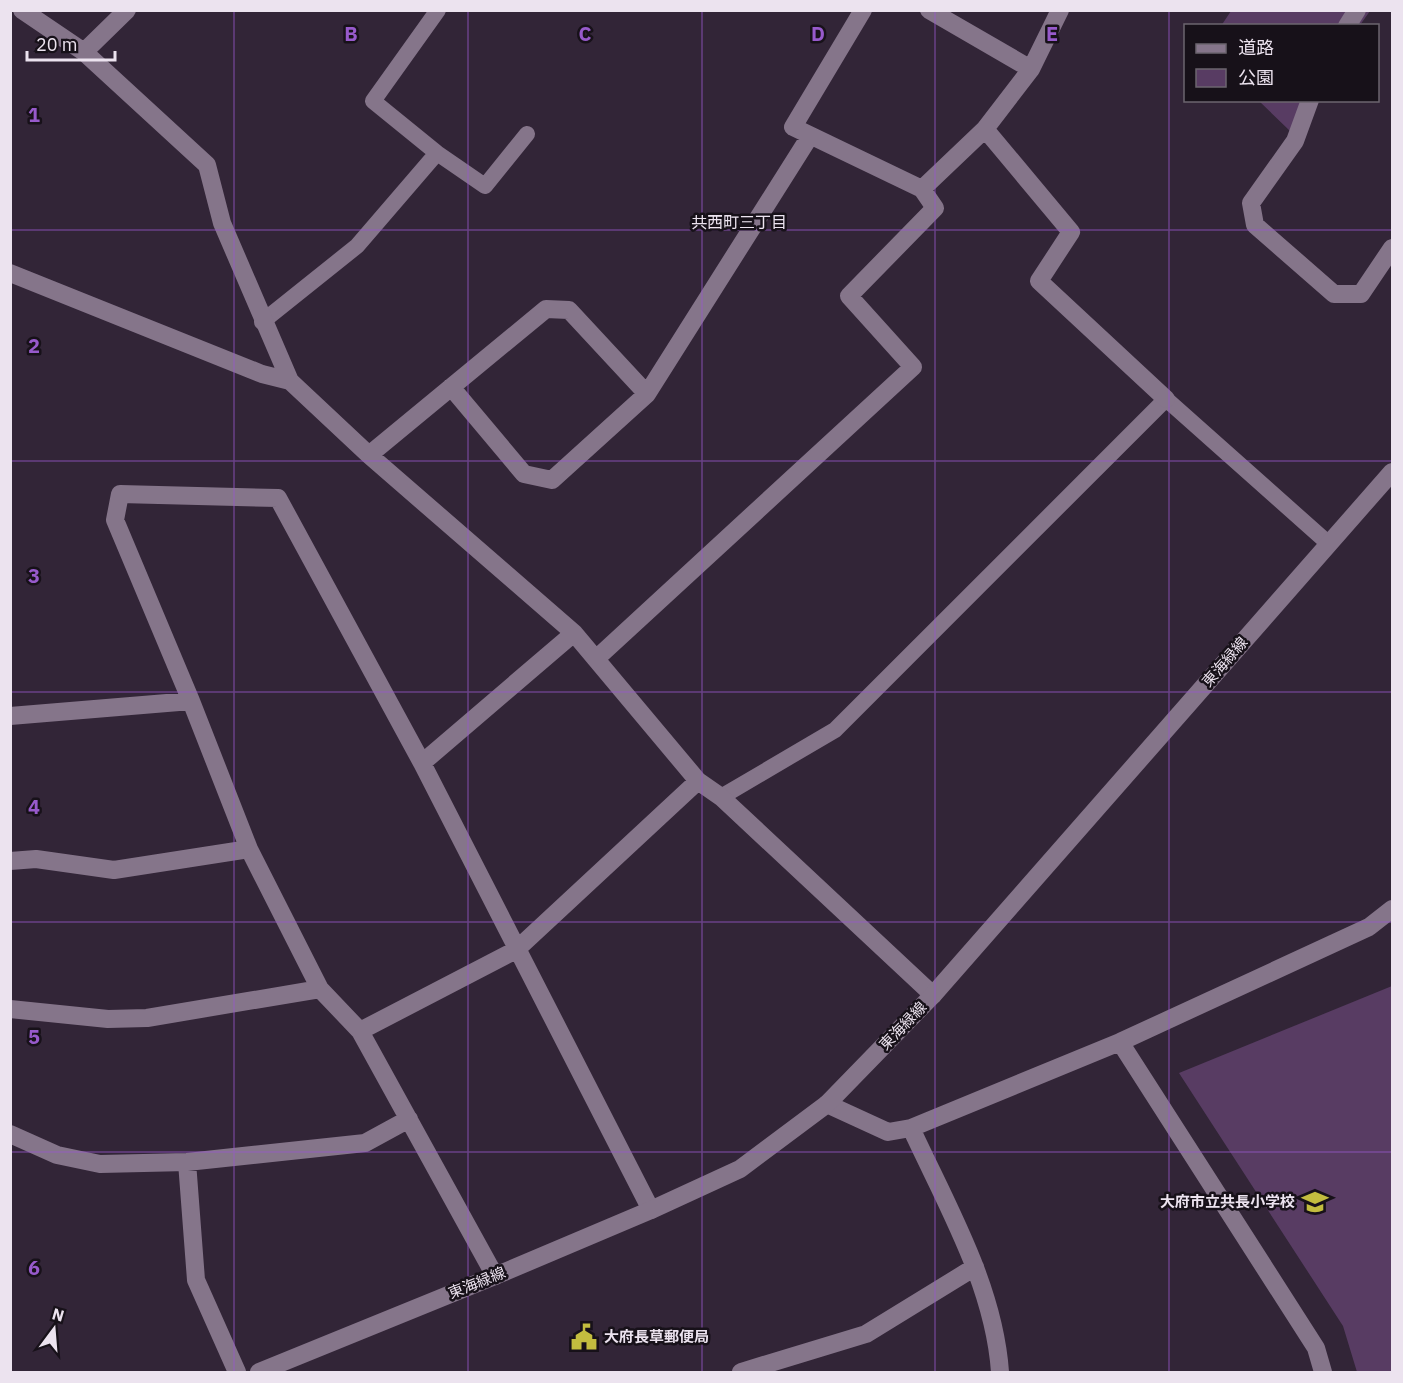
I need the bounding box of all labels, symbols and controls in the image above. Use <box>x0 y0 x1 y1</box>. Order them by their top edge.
text: B <box>344 20 358 47</box>
text: C <box>578 20 592 47</box>
text: D <box>811 20 825 47</box>
text: E <box>1046 20 1058 47</box>
scale bar <box>27 24 116 62</box>
legend <box>1184 24 1379 102</box>
text: 20 m <box>36 33 78 56</box>
text: 道路 <box>1238 36 1274 59</box>
text: 公園 <box>1238 66 1274 89</box>
text: 1 <box>28 101 40 128</box>
district label: 共西町三丁目 <box>691 212 787 232</box>
text: 2 <box>28 332 40 359</box>
text: 3 <box>28 562 40 589</box>
street label: 東海緑線 <box>1198 633 1251 691</box>
text: 4 <box>28 793 40 820</box>
street label: 東海緑線 <box>875 997 930 1054</box>
text: 5 <box>28 1023 40 1050</box>
school or university icon: 大府市立共長小学校 <box>1300 1187 1330 1217</box>
place label: 大府市立共長小学校 <box>1160 1192 1295 1211</box>
text: 6 <box>28 1254 40 1281</box>
street label: 東海緑線 <box>445 1262 508 1303</box>
north arrow <box>24 1299 84 1359</box>
text: N <box>50 1303 66 1326</box>
public building icon: 大府長草郵便局 <box>569 1322 599 1352</box>
place label: 大府長草郵便局 <box>604 1327 709 1346</box>

